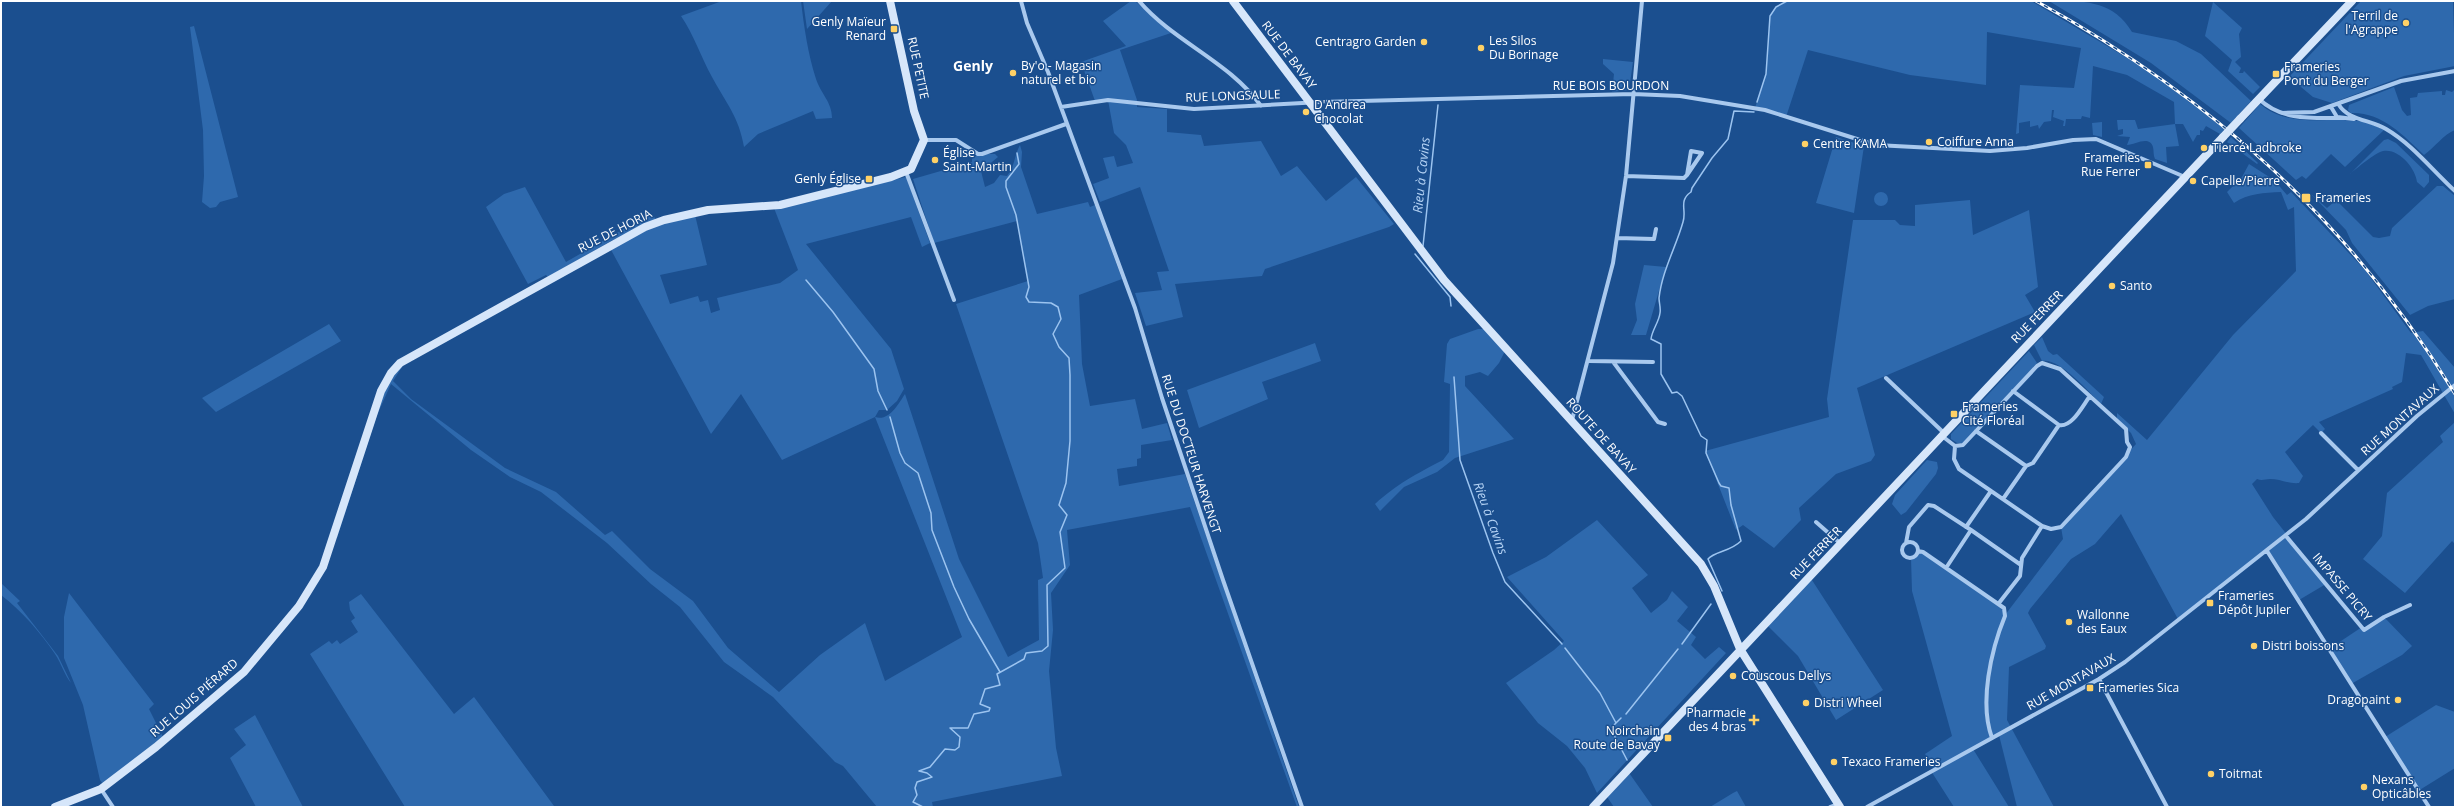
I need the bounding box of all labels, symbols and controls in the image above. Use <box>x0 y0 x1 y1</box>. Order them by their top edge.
place label: Terril de l'Agrappe <box>2345 7 2398 38</box>
place label: Genly Maïeur Renard <box>812 13 886 44</box>
street label: RUE DE BAVAY <box>1258 17 1321 92</box>
marker: Terril de l'Agrappe <box>2401 18 2411 28</box>
marker: Genly Maïeur Renard <box>889 24 899 34</box>
place label: Les Silos Du Borinage <box>1489 32 1559 63</box>
place label: Centragro Garden <box>1315 33 1416 50</box>
street label: RUE PETITE <box>904 35 933 101</box>
marker: Centragro Garden <box>1419 37 1429 47</box>
marker: Les Silos Du Borinage <box>1476 43 1486 53</box>
district label: Genly <box>953 56 993 75</box>
place label: By'o - Magasin naturel et bio <box>1021 57 1101 88</box>
place label: Frameries Pont du Berger <box>2284 58 2369 89</box>
marker: By'o - Magasin naturel et bio <box>1008 68 1018 78</box>
marker: Frameries Pont du Berger <box>2271 69 2281 79</box>
street label: RUE BOIS BOURDON <box>1553 77 1669 94</box>
street label: RUE LONGSAULE <box>1185 85 1281 106</box>
place label: D'Andrea Chocolat <box>1314 96 1366 127</box>
marker: D'Andrea Chocolat <box>1301 107 1311 117</box>
place label: Coiffure Anna <box>1937 133 2014 150</box>
place label: Centre KAMA <box>1813 135 1887 152</box>
water label: Rieu à Cavins <box>1408 136 1434 214</box>
marker: Coiffure Anna <box>1924 137 1934 147</box>
marker: Centre KAMA <box>1800 139 1810 149</box>
place label: Tiercé Ladbroke <box>2212 139 2302 156</box>
marker: Tiercé Ladbroke <box>2199 143 2209 153</box>
place label: Église Saint-Martin <box>943 144 1012 175</box>
place label: Frameries Rue Ferrer <box>2081 149 2140 180</box>
marker: Église Saint-Martin <box>930 155 940 165</box>
marker: Frameries Rue Ferrer <box>2143 160 2153 170</box>
place label: Genly Église <box>794 170 861 187</box>
place label: Capelle/Pierre <box>2201 172 2280 189</box>
marker: Genly Église <box>864 174 874 184</box>
marker: Capelle/Pierre <box>2188 176 2198 186</box>
place label: Frameries <box>2315 189 2371 206</box>
marker: Frameries <box>2300 192 2312 204</box>
street label: RUE DE HORIA <box>575 204 655 257</box>
place label: Santo <box>2120 277 2152 294</box>
marker: Santo <box>2107 281 2117 291</box>
street label: RUE FERRER <box>2007 286 2067 347</box>
street label: RUE DU DOCTEUR HARVENGT <box>1158 372 1225 536</box>
street label: RUE MONTAVAUX <box>2357 380 2442 459</box>
street label: ROUTE DE BAVAY <box>1563 394 1640 478</box>
place label: Frameries Cité Floréal <box>1962 398 2025 429</box>
marker: Frameries Cité Floréal <box>1949 409 1959 419</box>
water label: Rieu à Cavins <box>1470 479 1513 557</box>
street label: RUE FERRER <box>1786 522 1846 583</box>
street label: IMPASSE PICRY <box>2309 549 2376 625</box>
place label: Frameries Dépôt Jupiler <box>2218 587 2291 618</box>
marker: Frameries Dépôt Jupiler <box>2205 598 2215 608</box>
place label: Wallonne des Eaux <box>2077 606 2130 637</box>
marker: Wallonne des Eaux <box>2064 617 2074 627</box>
place label: Distri boissons <box>2262 637 2344 654</box>
marker: Distri boissons <box>2249 641 2259 651</box>
street label: RUE MONTAVAUX <box>2023 649 2118 714</box>
street label: RUE LOUIS PIÉRARD <box>146 655 241 741</box>
place label: Couscous Dellys <box>1741 667 1832 684</box>
marker: Couscous Dellys <box>1728 671 1738 681</box>
place label: Frameries Sica <box>2098 679 2179 696</box>
marker: Frameries Sica <box>2085 683 2095 693</box>
place label: Dragopaint <box>2327 691 2390 708</box>
place label: Distri Wheel <box>1814 694 1882 711</box>
marker: Dragopaint <box>2393 695 2403 705</box>
marker: Distri Wheel <box>1801 698 1811 708</box>
place label: Pharmacie des 4 bras <box>1687 704 1746 735</box>
marker: Pharmacie des 4 bras <box>1749 715 1759 725</box>
place label: Noirchain Route de Bavay <box>1574 722 1661 753</box>
marker: Noirchain Route de Bavay <box>1663 733 1673 743</box>
place label: Texaco Frameries <box>1842 753 1941 770</box>
marker: Texaco Frameries <box>1829 757 1839 767</box>
place label: Toitmat <box>2219 765 2262 782</box>
marker: Toitmat <box>2206 769 2216 779</box>
place label: Nexans Opticâbles <box>2372 771 2432 802</box>
marker: Nexans Opticâbles <box>2359 782 2369 792</box>

